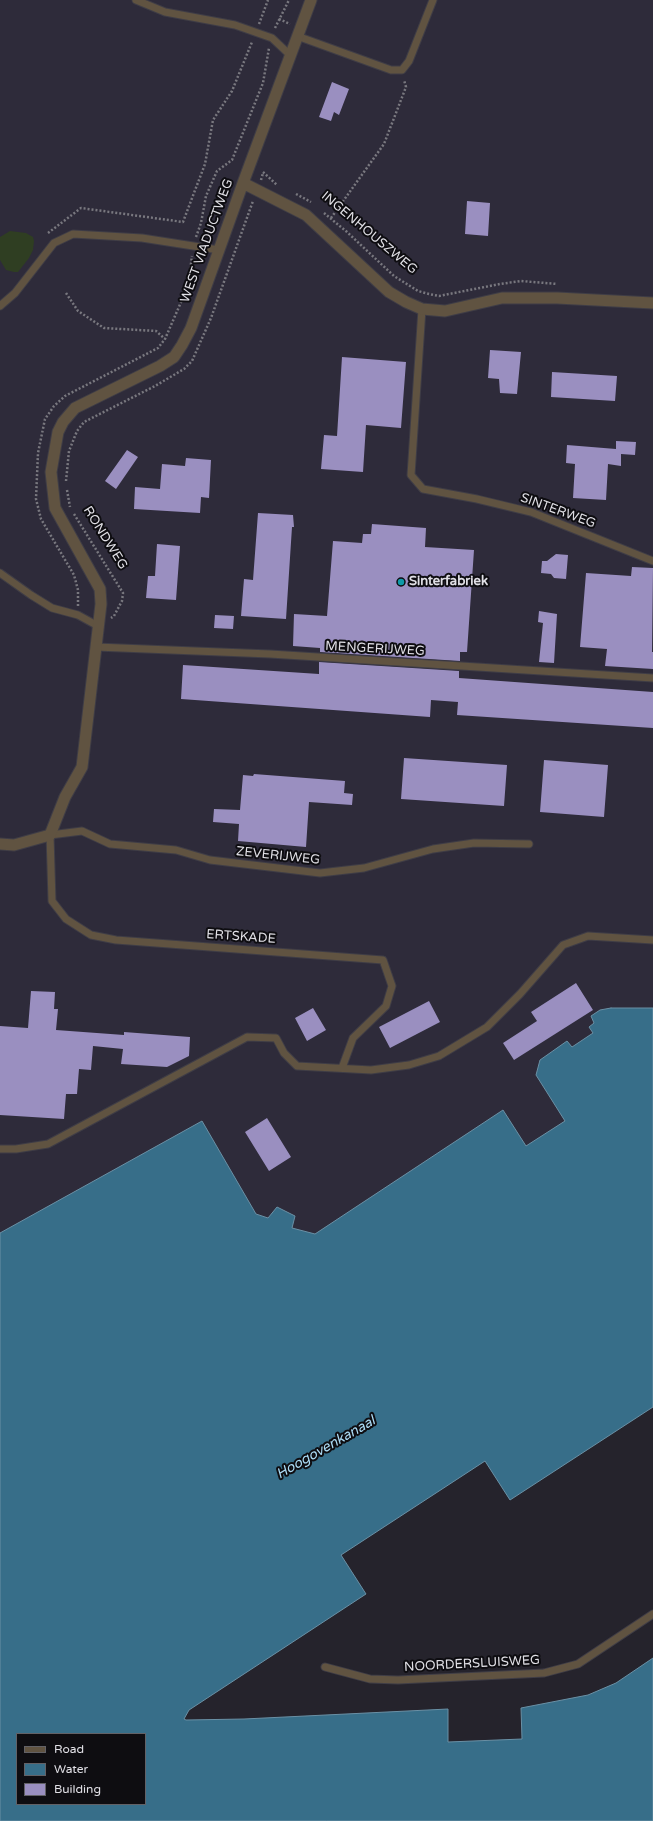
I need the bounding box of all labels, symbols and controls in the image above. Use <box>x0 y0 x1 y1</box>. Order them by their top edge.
street label: WEST VIADUCTWEG <box>177 177 237 305</box>
street label: INGENHOUSZWEG <box>318 188 420 278</box>
street label: SINTERWEG <box>518 490 598 532</box>
street label: RONDWEG <box>80 504 130 572</box>
place label: Sinterfabriek <box>409 574 488 590</box>
marker: Sinterfabriek <box>396 577 406 587</box>
street label: MENGERIJWEG <box>325 639 425 659</box>
street label: ZEVERIJWEG <box>235 844 321 868</box>
street label: ERTSKADE <box>206 927 276 947</box>
water label: Hoogovenkanaal <box>274 1413 378 1483</box>
street label: NOORDERSLUISWEG <box>404 1653 540 1675</box>
legend <box>16 1733 146 1805</box>
text: Road <box>54 1742 84 1756</box>
text: Water <box>54 1762 88 1776</box>
text: Building <box>54 1782 101 1796</box>

